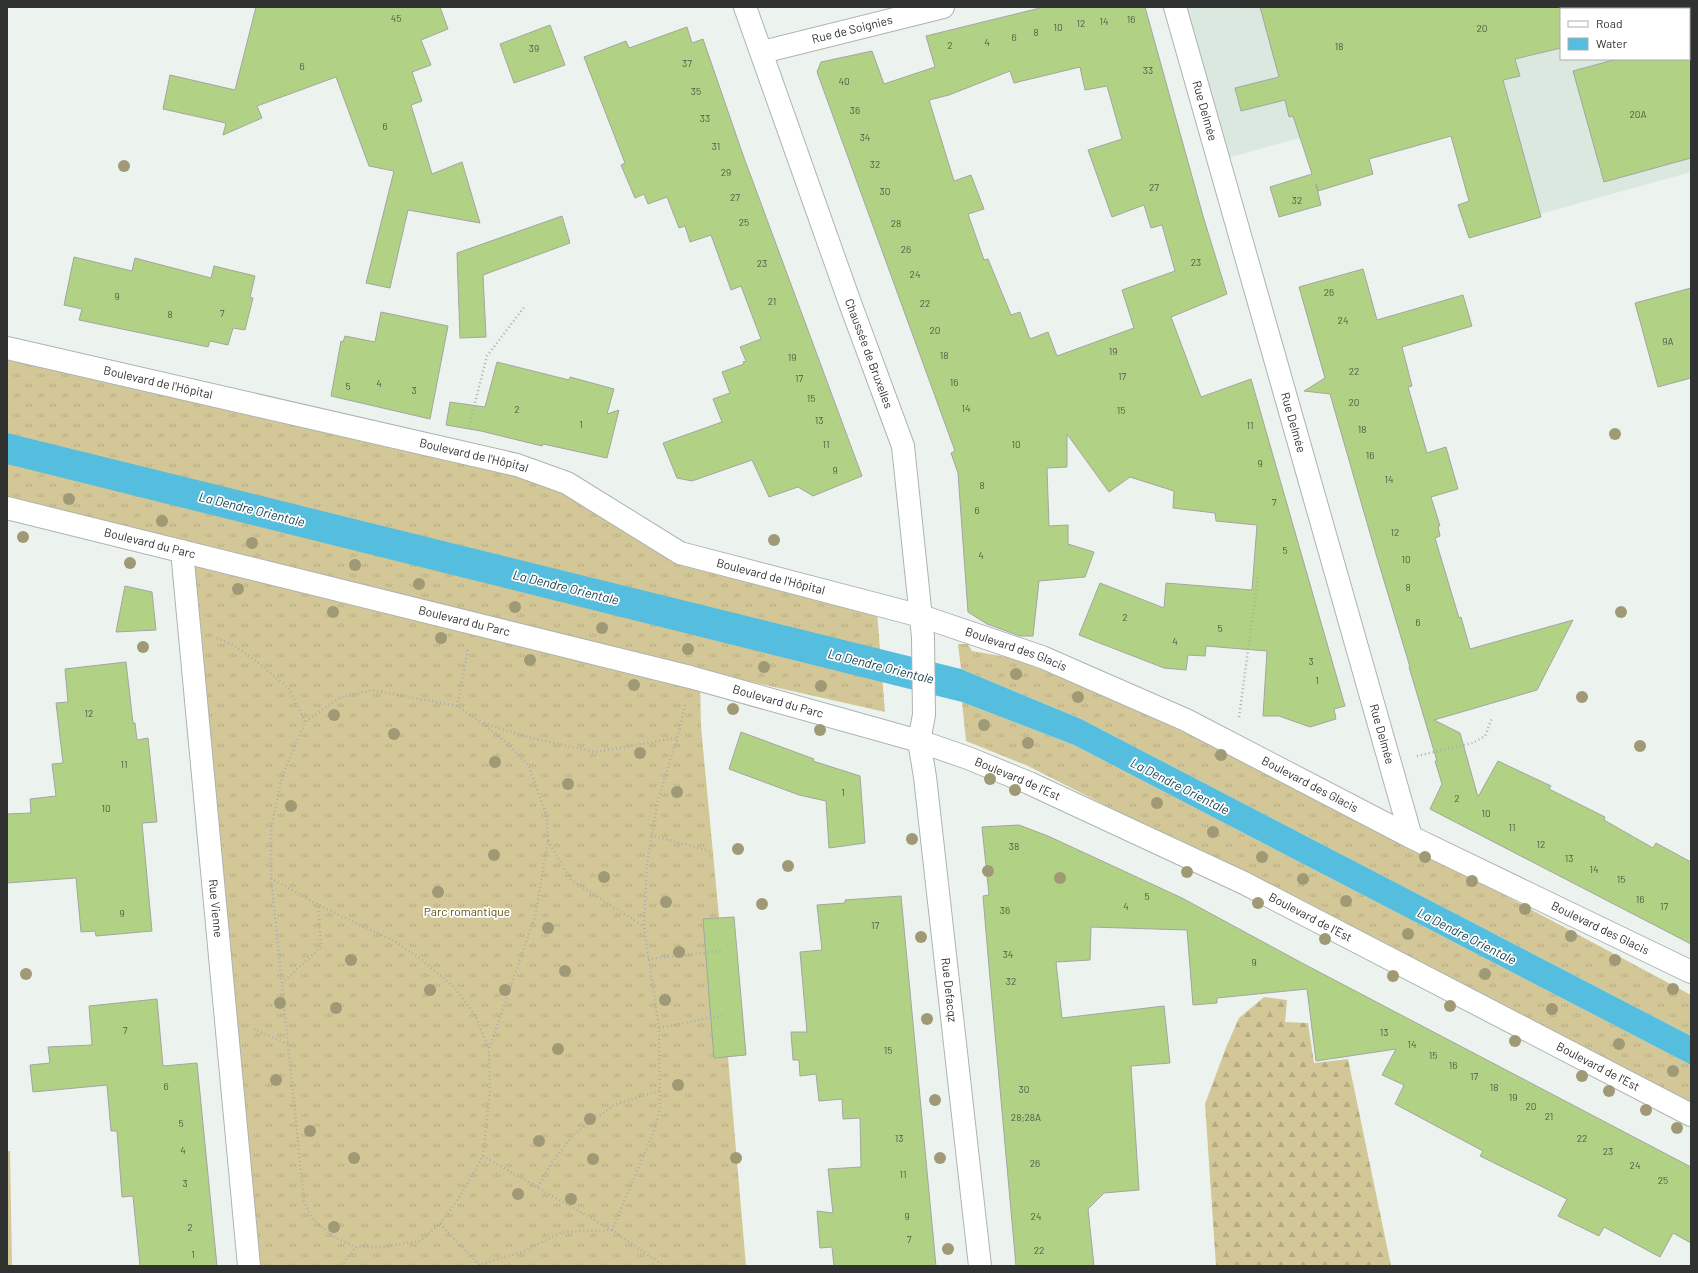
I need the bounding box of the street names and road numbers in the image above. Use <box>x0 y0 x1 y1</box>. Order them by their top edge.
street label: Rue de Soignies <box>810 12 894 45</box>
street label: Rue Delmée <box>1190 79 1221 142</box>
street label: Chaussée de Bruxelles <box>843 296 897 410</box>
street label: Boulevard de l'Hôpital <box>102 362 214 401</box>
street label: Rue Delmée <box>1279 391 1309 454</box>
street label: Boulevard de l'Hôpital <box>418 435 531 475</box>
street label: Boulevard du Parc <box>103 524 197 560</box>
street label: Boulevard de l'Hôpital <box>715 555 827 597</box>
street label: Boulevard du Parc <box>417 602 512 638</box>
street label: Boulevard des Glacis <box>964 624 1070 673</box>
street label: Boulevard du Parc <box>731 681 825 720</box>
street label: Rue Delmée <box>1368 702 1398 766</box>
street label: Boulevard des Glacis <box>1260 753 1361 815</box>
street label: Boulevard de l'Est <box>973 754 1063 803</box>
street label: Rue Vienne <box>207 879 226 938</box>
street label: Boulevard de l'Est <box>1267 889 1355 944</box>
street label: Boulevard des Glacis <box>1549 898 1652 957</box>
street label: Rue Defacqz <box>939 957 961 1023</box>
street label: Boulevard de l'Est <box>1554 1038 1642 1093</box>

